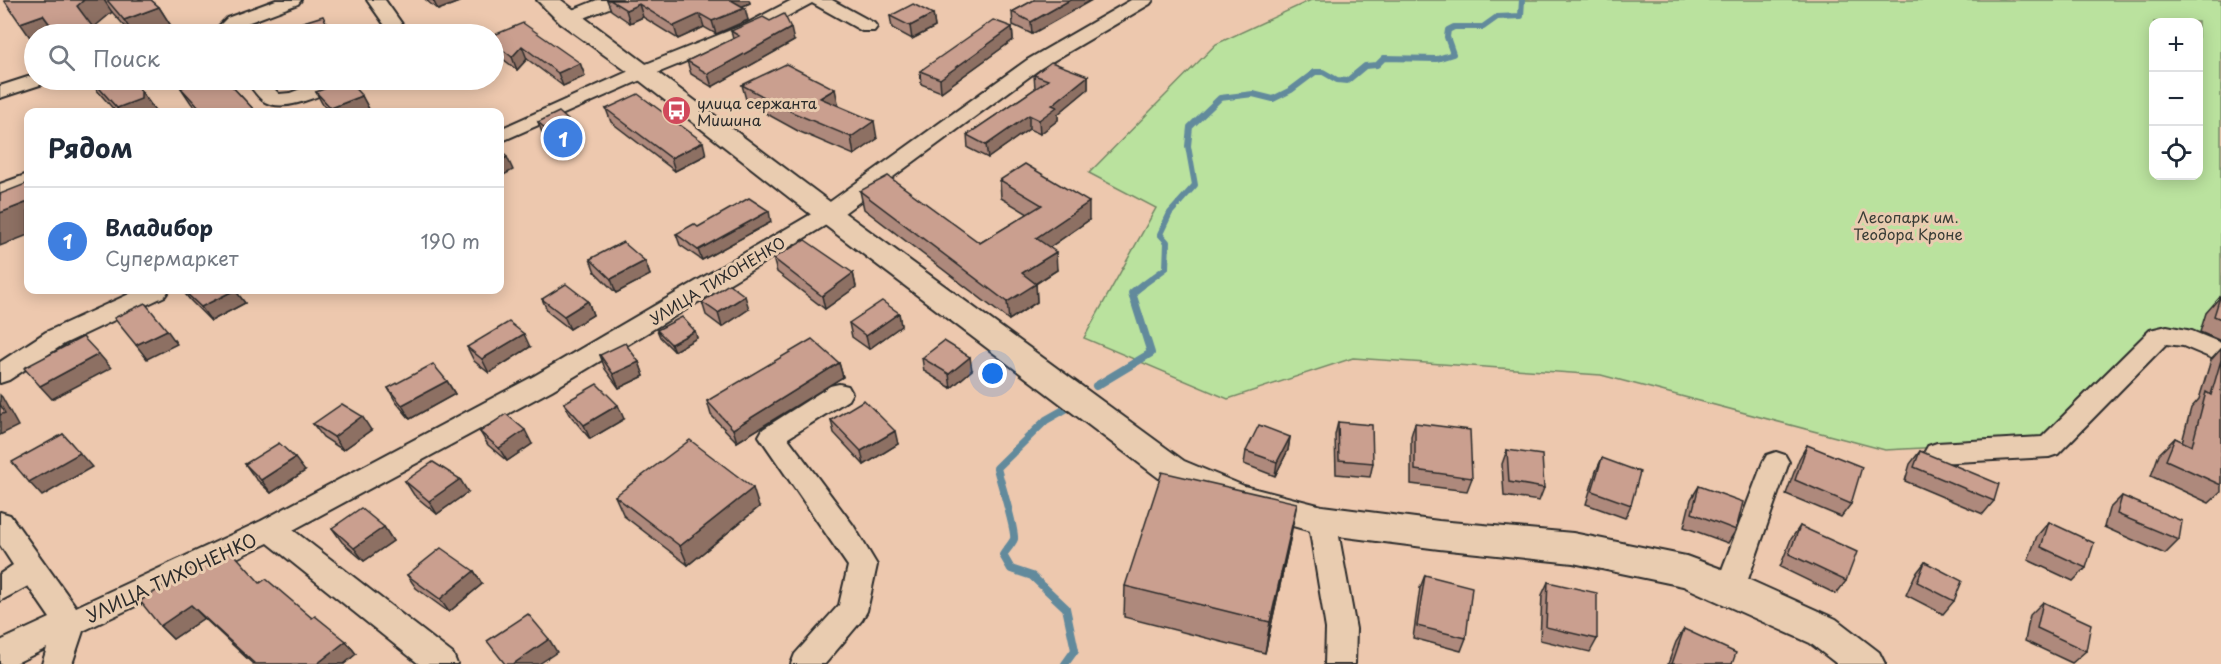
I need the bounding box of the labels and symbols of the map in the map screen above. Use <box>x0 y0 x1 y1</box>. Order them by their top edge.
place label: улица cержанта Мишина <box>697 91 818 131</box>
bus stop icon: улица cержанта Мишина <box>660 95 692 127</box>
pin: 1 <box>544 116 582 160</box>
park label: Лесопарк им. Теодора Кроне <box>1853 205 1963 245</box>
street label: УЛИЦА ТИХОНЕНКО <box>645 230 789 330</box>
your location <box>978 359 1007 388</box>
street label: УЛИЦА ТИХОНЕНКО <box>81 525 261 629</box>

